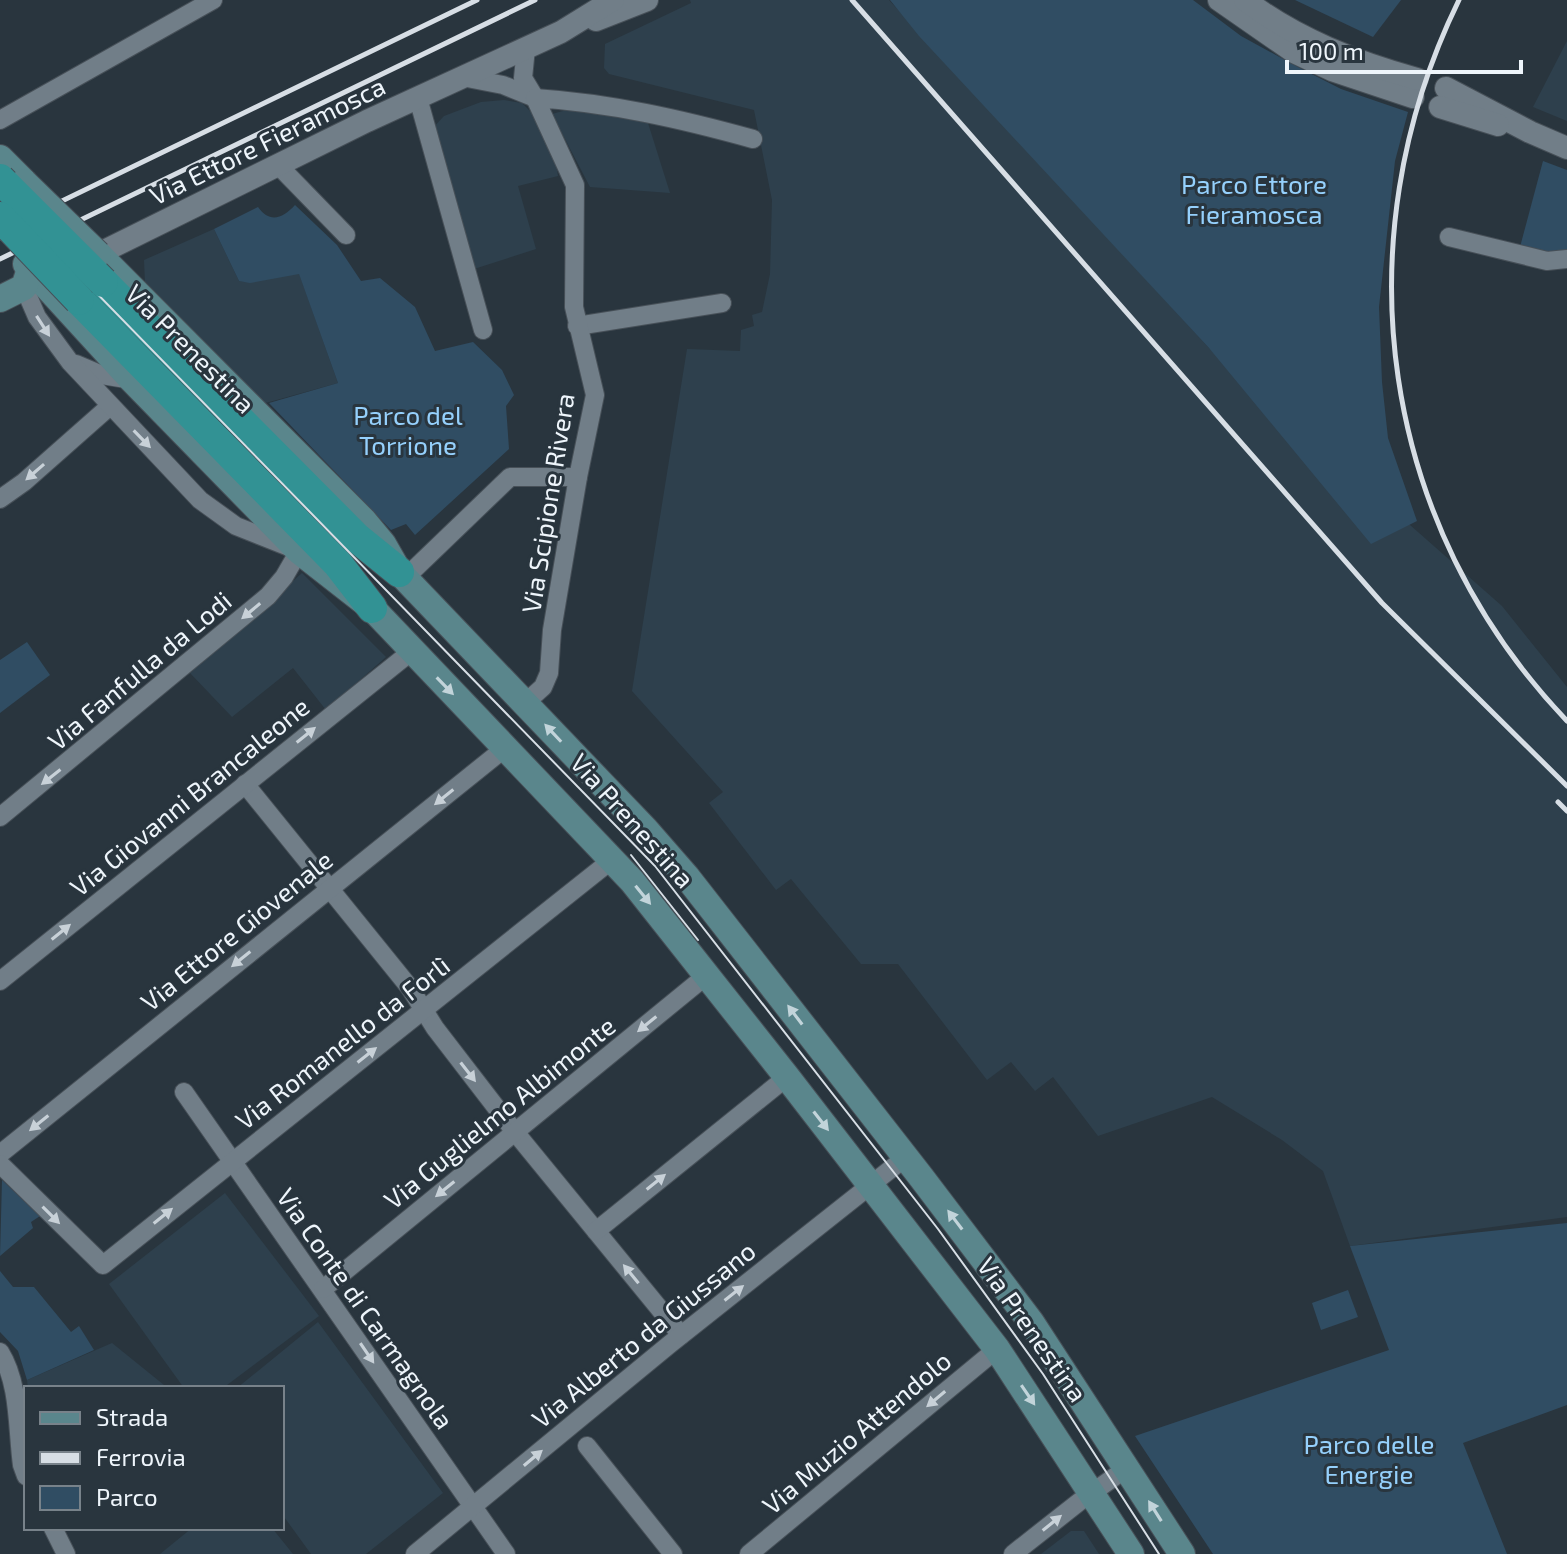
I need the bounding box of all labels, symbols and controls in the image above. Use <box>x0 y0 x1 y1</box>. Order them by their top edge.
scale bar <box>1287 24 1521 74</box>
text: 100 m <box>1299 36 1364 65</box>
street label: Via Ettore Fieramosca <box>144 69 390 211</box>
park label: Parco Ettore Fieramosca <box>1181 168 1327 229</box>
street label: Via Prenestina <box>120 277 262 419</box>
one-way arrow <box>35 316 50 337</box>
street label: Via Scipione Rivera <box>514 391 580 615</box>
park label: Parco del Torrione <box>353 399 463 460</box>
one-way arrow <box>132 429 150 448</box>
one-way arrow <box>25 463 45 480</box>
street label: Via Fanfulla da Lodi <box>41 584 237 756</box>
one-way arrow <box>241 602 261 619</box>
one-way arrow <box>435 676 454 695</box>
street label: Via Giovanni Brancaleone <box>63 690 315 902</box>
one-way arrow <box>544 724 562 743</box>
one-way arrow <box>296 727 316 744</box>
street label: Via Prenestina <box>565 747 701 893</box>
one-way arrow <box>41 768 61 785</box>
one-way arrow <box>434 788 454 805</box>
street label: Via Ettore Giovenale <box>134 843 338 1017</box>
one-way arrow <box>634 885 651 905</box>
one-way arrow <box>51 925 71 941</box>
street label: Via Romanello da Forlì <box>229 949 455 1135</box>
one-way arrow <box>231 951 251 967</box>
one-way arrow <box>787 1005 803 1025</box>
street label: Via Guglielmo Albimonte <box>377 1009 621 1215</box>
one-way arrow <box>637 1015 657 1032</box>
one-way arrow <box>357 1048 377 1064</box>
one-way arrow <box>460 1062 476 1082</box>
one-way arrow <box>813 1111 829 1131</box>
one-way arrow <box>29 1114 49 1130</box>
one-way arrow <box>646 1174 666 1190</box>
one-way arrow <box>436 1180 456 1197</box>
street label: Via Conte di Carmagnola <box>271 1182 461 1434</box>
one-way arrow <box>41 1205 60 1223</box>
one-way arrow <box>153 1208 173 1225</box>
one-way arrow <box>947 1210 963 1230</box>
street label: Via Alberto da Giussano <box>525 1234 761 1434</box>
street label: Via Prenestina <box>972 1251 1094 1407</box>
one-way arrow <box>623 1264 640 1284</box>
one-way arrow <box>724 1285 744 1302</box>
one-way arrow <box>359 1343 374 1364</box>
street label: Via Muzio Attendolo <box>755 1344 957 1520</box>
one-way arrow <box>1021 1385 1036 1406</box>
legend <box>24 1386 284 1530</box>
one-way arrow <box>927 1390 947 1407</box>
text: Strada <box>96 1402 168 1431</box>
park label: Parco delle Energie <box>1304 1428 1434 1489</box>
text: Ferrovia <box>96 1442 186 1471</box>
one-way arrow <box>523 1450 543 1467</box>
text: Parco <box>96 1482 158 1511</box>
one-way arrow <box>1148 1500 1162 1522</box>
one-way arrow <box>1042 1515 1062 1532</box>

